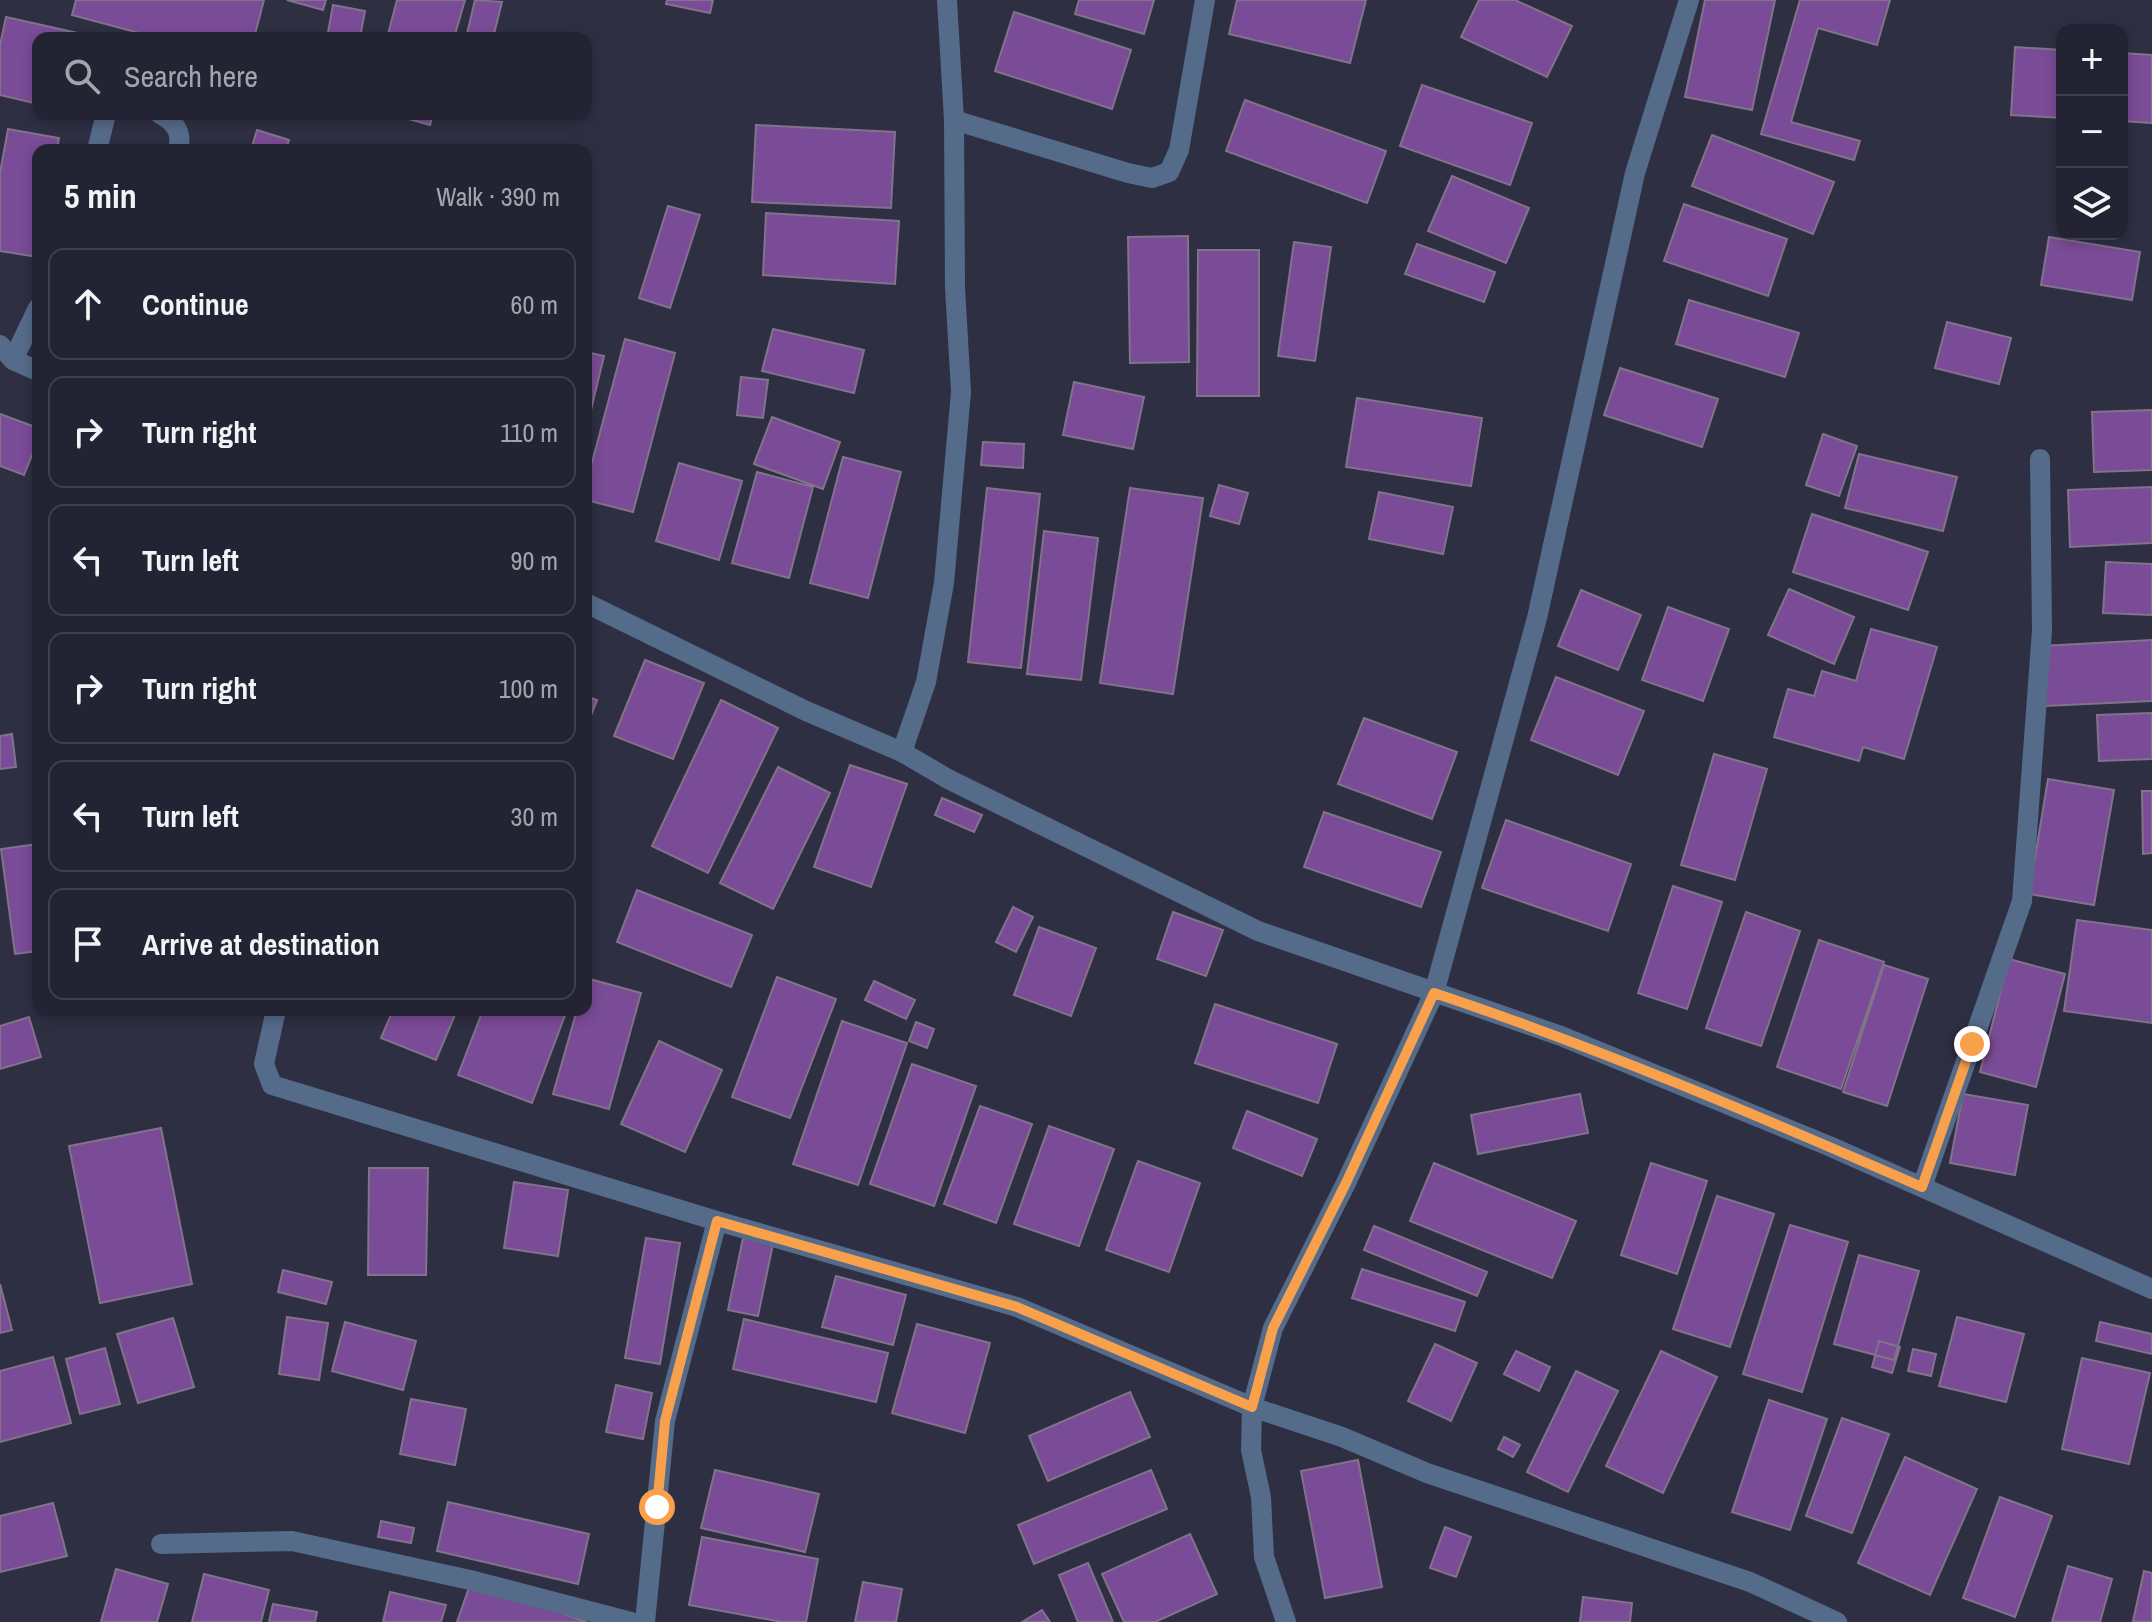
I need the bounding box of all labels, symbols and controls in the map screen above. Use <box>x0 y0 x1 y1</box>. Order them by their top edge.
map controls <box>2056 24 2128 240</box>
button: + <box>2056 24 2128 96</box>
search box <box>32 32 592 120</box>
icon: search <box>60 54 104 98</box>
text: Search here <box>124 56 258 96</box>
button: − <box>2056 96 2128 168</box>
button: layers <box>2056 168 2128 240</box>
text: 5 min <box>64 173 137 219</box>
text: Walk · 390 m <box>436 179 560 214</box>
icon: ahead <box>66 282 110 326</box>
text: Continue <box>142 284 249 324</box>
text: 60 m <box>511 287 558 322</box>
icon: right <box>66 410 110 454</box>
text: Turn right <box>142 412 256 452</box>
text: 110 m <box>500 415 558 450</box>
icon: left <box>66 538 110 582</box>
text: Turn left <box>142 540 239 580</box>
text: 90 m <box>511 543 558 578</box>
icon: right <box>66 666 110 710</box>
text: Turn right <box>142 668 256 708</box>
text: 100 m <box>499 671 558 706</box>
icon: left <box>66 794 110 838</box>
text: Turn left <box>142 796 239 836</box>
text: 30 m <box>511 799 558 834</box>
icon: arrive <box>66 922 110 966</box>
text: Arrive at destination <box>142 924 380 964</box>
route end <box>1954 1026 1990 1062</box>
route start <box>639 1489 675 1525</box>

